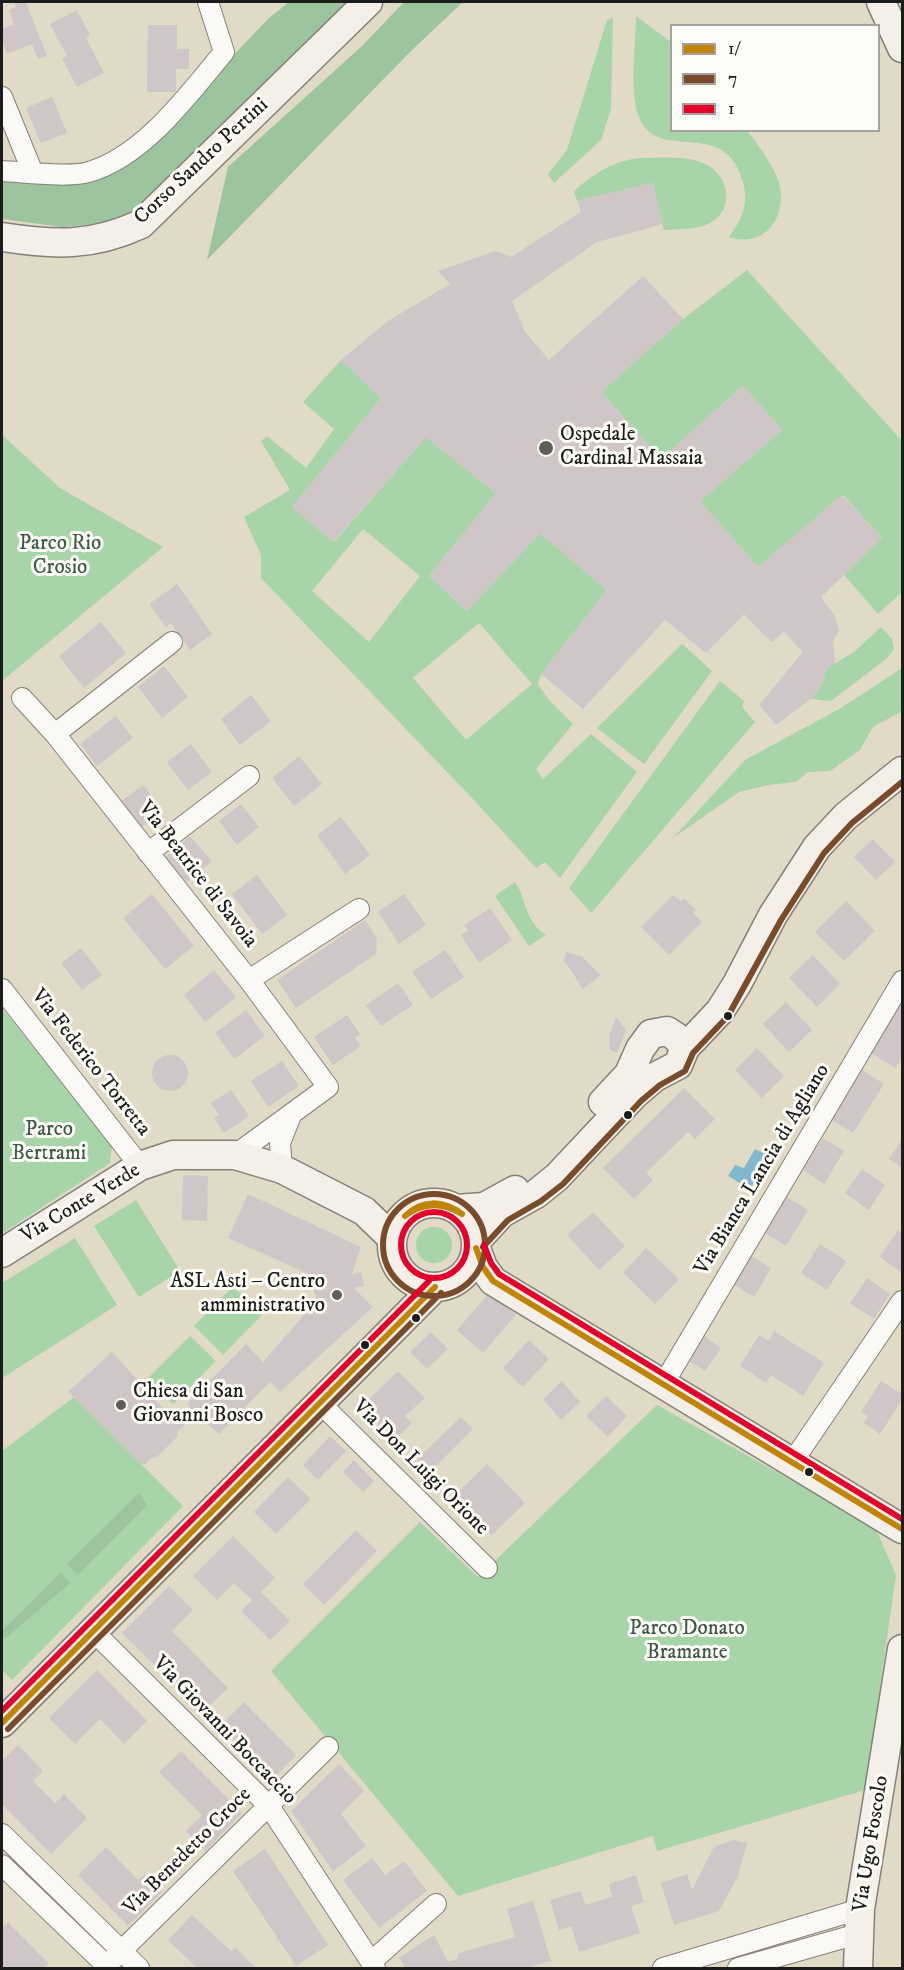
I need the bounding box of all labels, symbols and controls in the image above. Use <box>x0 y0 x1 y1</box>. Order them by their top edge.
legend <box>670 24 880 132</box>
text: 1/ <box>728 38 740 60</box>
text: 7 <box>728 68 737 90</box>
street label: Corso Sandro Pertini <box>130 93 274 231</box>
text: 1 <box>728 98 735 120</box>
place label: Ospedale Cardinal Massaia <box>560 423 703 473</box>
marker: Ospedale Cardinal Massaia <box>537 439 555 457</box>
park label: Parco Rio Crosio <box>19 532 101 582</box>
street label: Via Beatrice di Savoia <box>132 797 262 953</box>
street label: Via Federico Torretta <box>25 984 155 1142</box>
unlabelled marker <box>722 1010 734 1022</box>
street label: Via Bianca Lancia di Agliano <box>690 1060 836 1280</box>
unlabelled marker <box>622 1109 634 1121</box>
park label: Parco Bertrami <box>12 1118 86 1168</box>
street label: Via Conte Verde <box>17 1159 145 1249</box>
place label: ASL Asti – Centro amministrativo <box>170 1270 325 1320</box>
marker: ASL Asti – Centro amministrativo <box>330 1288 344 1302</box>
unlabelled marker <box>410 1312 422 1324</box>
unlabelled marker <box>359 1339 371 1351</box>
place label: Chiesa di San Giovanni Bosco <box>133 1380 263 1430</box>
street label: Via Don Luigi Orione <box>347 1395 493 1541</box>
marker: Chiesa di San Giovanni Bosco <box>114 1398 128 1412</box>
unlabelled marker <box>803 1466 815 1478</box>
park label: Parco Donato Bramante <box>629 1617 745 1667</box>
street label: Via Giovanni Boccaccio <box>147 1652 301 1810</box>
street label: Via Ugo Foscolo <box>849 1774 895 1914</box>
street label: Via Benedetto Croce <box>119 1783 257 1921</box>

